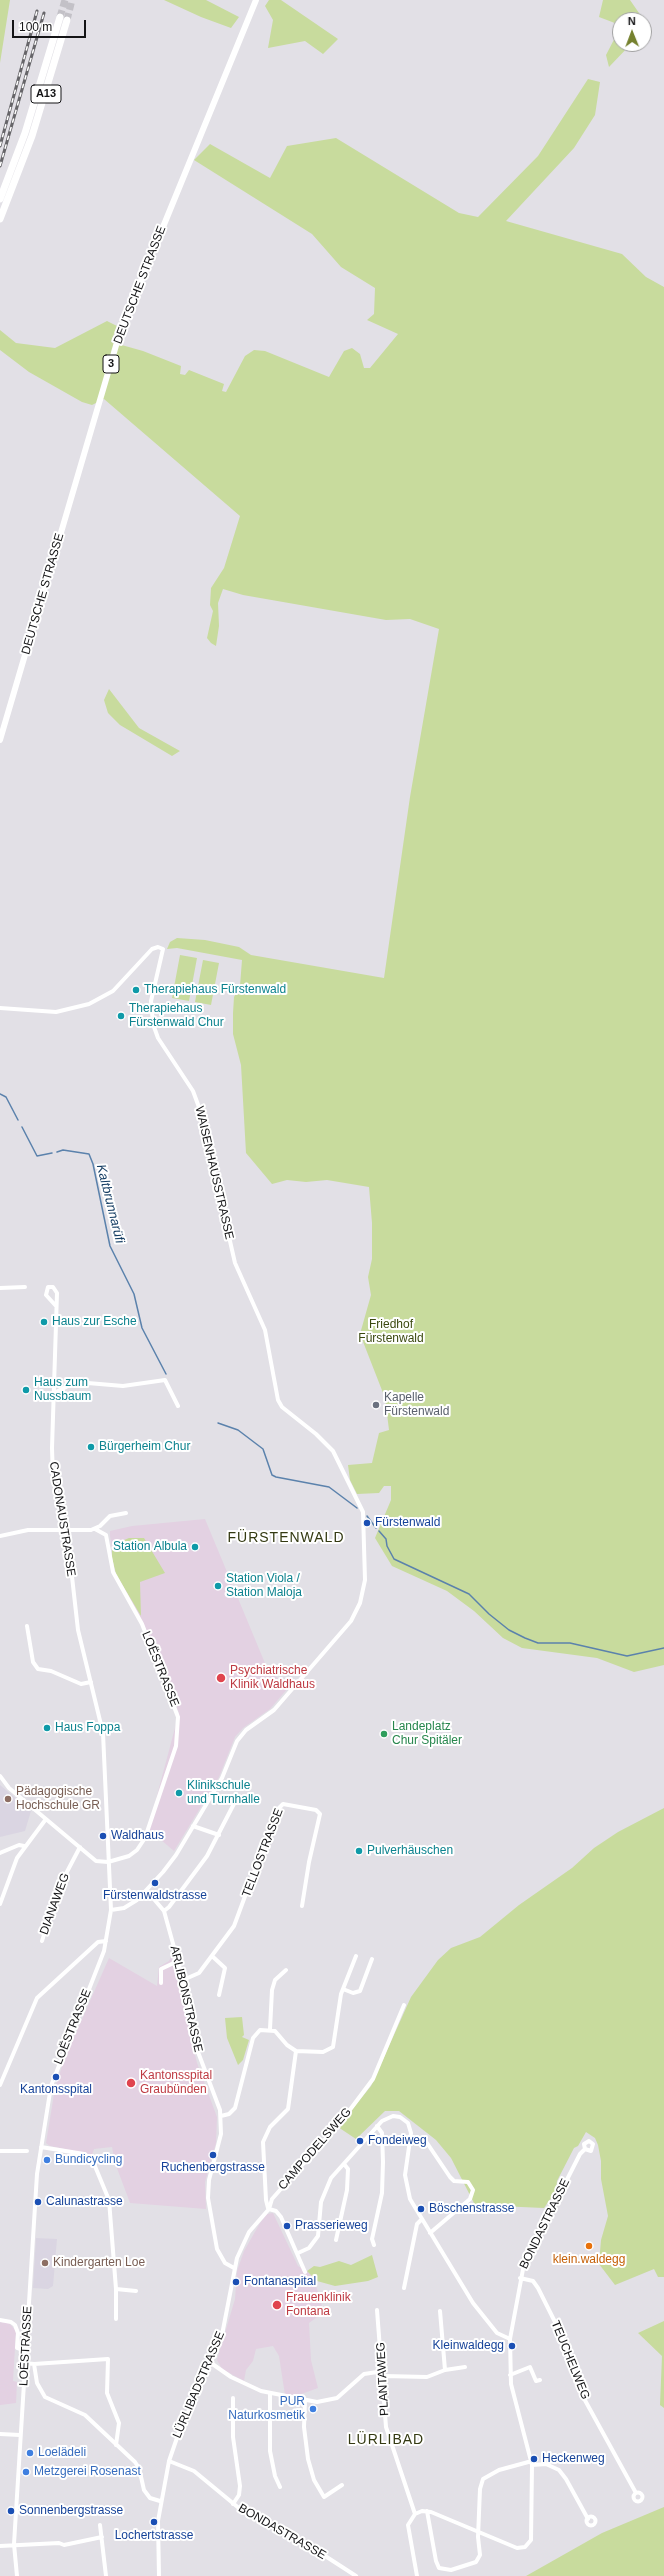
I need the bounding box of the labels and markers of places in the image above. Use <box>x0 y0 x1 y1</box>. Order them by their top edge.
place label: Therapiehaus Fürstenwald <box>144 983 286 997</box>
marker: Therapiehaus Fürstenwald <box>131 985 141 995</box>
place label: Therapiehaus Fürstenwald Chur <box>129 1002 224 1030</box>
marker: Therapiehaus Fürstenwald Chur <box>116 1011 126 1021</box>
place label: Haus zur Esche <box>52 1315 137 1329</box>
marker: Haus zur Esche <box>39 1317 49 1327</box>
place label: Haus zum Nussbaum <box>34 1376 91 1404</box>
marker: Haus zum Nussbaum <box>21 1385 31 1395</box>
place label: Kapelle Fürstenwald <box>384 1391 449 1419</box>
marker: Kapelle Fürstenwald <box>371 1400 381 1410</box>
place label: Bürgerheim Chur <box>99 1440 190 1454</box>
marker: Bürgerheim Chur <box>86 1442 96 1452</box>
place label: Fürstenwald <box>375 1516 440 1530</box>
marker: Fürstenwald <box>362 1518 372 1528</box>
place label: Station Albula <box>113 1540 187 1554</box>
marker: Station Albula <box>190 1542 200 1552</box>
place label: Station Viola / Station Maloja <box>226 1572 302 1600</box>
marker: Station Viola / Station Maloja <box>213 1581 223 1591</box>
place label: Psychiatrische Klinik Waldhaus <box>230 1664 315 1692</box>
marker: Psychiatrische Klinik Waldhaus <box>215 1672 227 1684</box>
place label: Landeplatz Chur Spitäler <box>392 1720 462 1748</box>
place label: Haus Foppa <box>55 1721 120 1735</box>
marker: Haus Foppa <box>42 1723 52 1733</box>
marker: Landeplatz Chur Spitäler <box>379 1729 389 1739</box>
place label: Klinikschule und Turnhalle <box>187 1779 260 1807</box>
place label: Pädagogische Hochschule GR <box>16 1785 100 1813</box>
marker: Klinikschule und Turnhalle <box>174 1788 184 1798</box>
marker: Pädagogische Hochschule GR <box>3 1794 13 1804</box>
place label: Waldhaus <box>111 1829 164 1843</box>
marker: Waldhaus <box>98 1831 108 1841</box>
place label: Pulverhäuschen <box>367 1844 453 1858</box>
marker: Pulverhäuschen <box>354 1846 364 1856</box>
marker: Fürstenwaldstrasse <box>150 1878 160 1888</box>
place label: Fürstenwaldstrasse <box>103 1889 207 1903</box>
place label: Kantonsspital Graubünden <box>140 2069 212 2097</box>
marker: Kantonsspital <box>51 2072 61 2082</box>
marker: Kantonsspital Graubünden <box>125 2077 137 2089</box>
place label: Kantonsspital <box>20 2083 92 2097</box>
place label: Fondeiweg <box>368 2134 427 2148</box>
marker: Fondeiweg <box>355 2136 365 2146</box>
marker: Ruchenbergstrasse <box>208 2150 218 2160</box>
place label: Bundicycling <box>55 2153 122 2167</box>
marker: Bundicycling <box>42 2155 52 2165</box>
place label: Ruchenbergstrasse <box>161 2161 265 2175</box>
place label: Calunastrasse <box>46 2195 123 2209</box>
marker: Calunastrasse <box>33 2197 43 2207</box>
place label: Böschenstrasse <box>429 2202 514 2216</box>
marker: Böschenstrasse <box>416 2204 426 2214</box>
place label: Prasserieweg <box>295 2219 368 2233</box>
marker: Prasserieweg <box>282 2221 292 2231</box>
marker: klein.waldegg <box>584 2241 594 2251</box>
place label: klein.waldegg <box>553 2253 625 2267</box>
place label: Kindergarten Loe <box>53 2256 145 2270</box>
marker: Kindergarten Loe <box>40 2258 50 2268</box>
place label: Fontanaspital <box>244 2275 316 2289</box>
marker: Fontanaspital <box>231 2277 241 2287</box>
place label: Frauenklinik Fontana <box>286 2291 351 2319</box>
marker: Frauenklinik Fontana <box>271 2299 283 2311</box>
place label: Kleinwaldegg <box>433 2339 504 2353</box>
marker: Kleinwaldegg <box>507 2341 517 2351</box>
place label: PUR Naturkosmetik <box>228 2395 305 2423</box>
marker: PUR Naturkosmetik <box>308 2404 318 2414</box>
place label: Loelädeli <box>38 2446 86 2460</box>
marker: Loelädeli <box>25 2448 35 2458</box>
place label: Heckenweg <box>542 2452 605 2466</box>
marker: Heckenweg <box>529 2454 539 2464</box>
place label: Metzgerei Rosenast <box>34 2465 141 2479</box>
marker: Metzgerei Rosenast <box>21 2467 31 2477</box>
place label: Sonnenbergstrasse <box>19 2504 123 2518</box>
marker: Sonnenbergstrasse <box>6 2506 16 2516</box>
marker: Lochertstrasse <box>149 2517 159 2527</box>
place label: Lochertstrasse <box>115 2529 193 2543</box>

